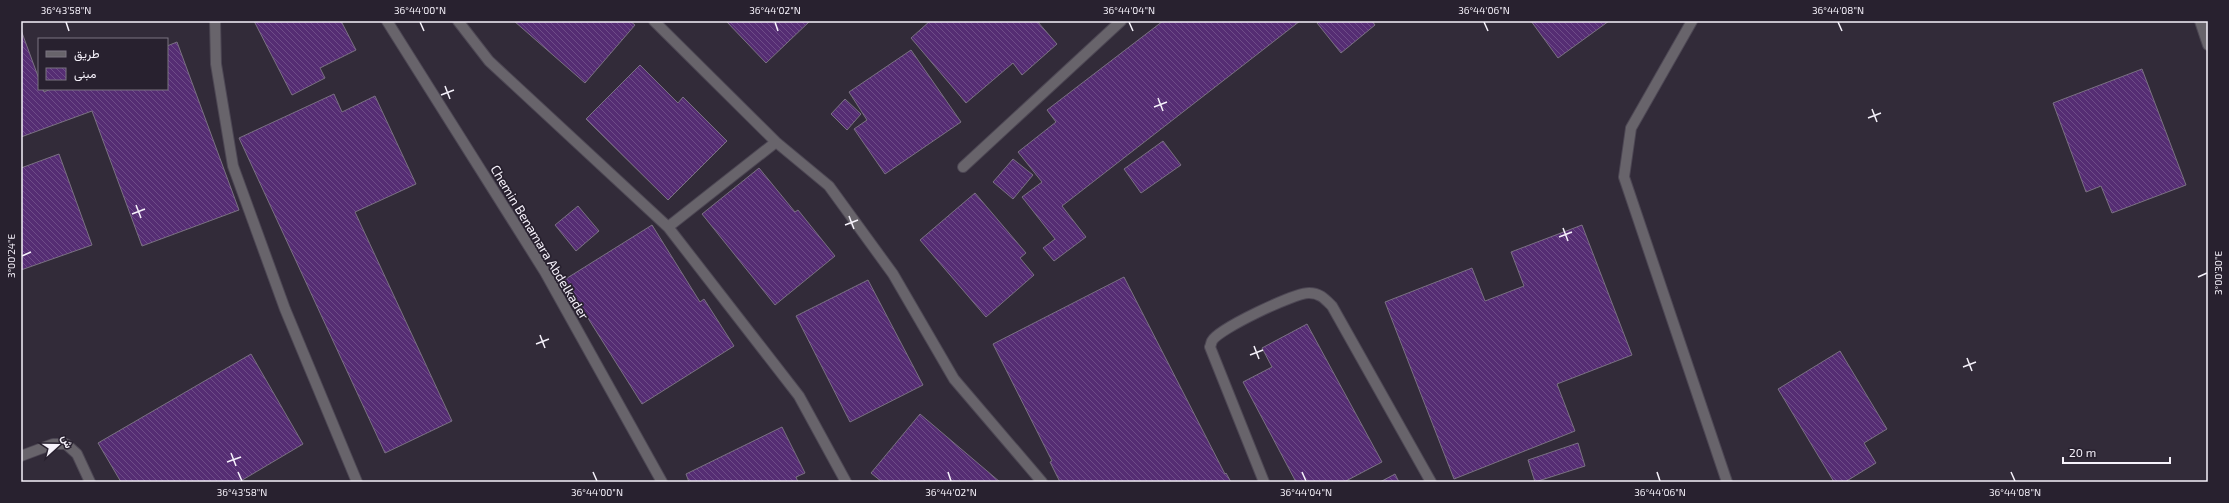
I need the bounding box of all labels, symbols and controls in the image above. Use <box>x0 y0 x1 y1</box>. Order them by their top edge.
text: 36°43'58"N <box>41 4 91 16</box>
text: 36°44'00"N <box>394 4 446 16</box>
text: 36°44'02"N <box>749 4 801 16</box>
text: 36°44'04"N <box>1103 4 1155 16</box>
text: 36°44'06"N <box>1458 4 1510 16</box>
text: 36°44'08"N <box>1812 4 1864 16</box>
legend <box>38 38 168 90</box>
text: طريق <box>74 46 100 62</box>
text: مبنى <box>74 66 96 82</box>
street label: Chemin Benamara Abdelkader <box>487 162 593 322</box>
text: 3°00'24"E <box>5 234 17 278</box>
text: 3°00'30"E <box>2212 251 2224 295</box>
north arrow <box>38 425 78 465</box>
text: ش <box>58 433 76 450</box>
scale bar <box>2063 439 2170 465</box>
text: 20 m <box>2069 445 2096 459</box>
text: 36°43'58"N <box>217 486 267 498</box>
text: 36°44'00"N <box>571 486 623 498</box>
text: 36°44'02"N <box>925 486 977 498</box>
text: 36°44'04"N <box>1280 486 1332 498</box>
text: 36°44'06"N <box>1634 486 1686 498</box>
text: 36°44'08"N <box>1989 486 2041 498</box>

